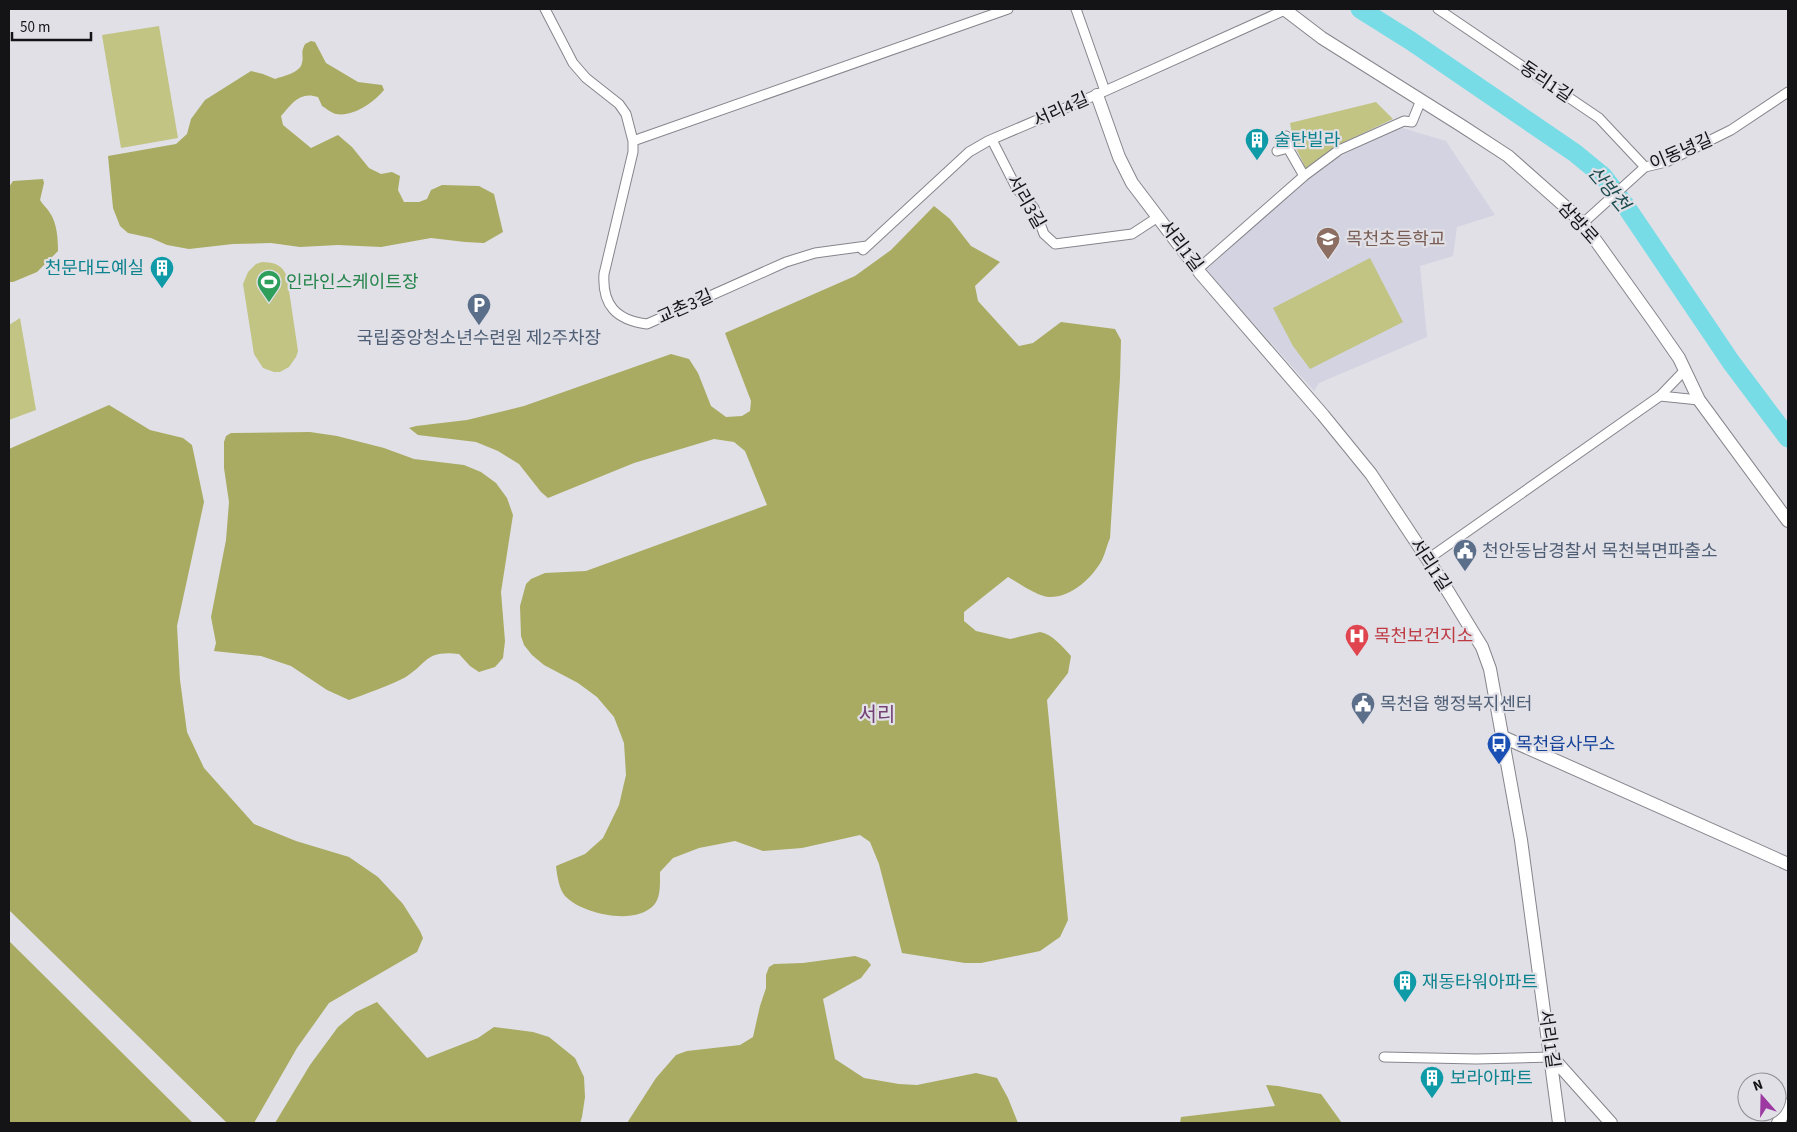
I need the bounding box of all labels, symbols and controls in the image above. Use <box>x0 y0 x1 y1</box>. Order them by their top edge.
scale bar <box>12 10 91 42</box>
text: 50 m <box>20 17 50 38</box>
street label: 동리1길 <box>1515 55 1577 109</box>
street label: 서리4길 <box>1029 87 1093 133</box>
building icon: 술탄빌라 <box>1244 127 1270 161</box>
place label: 술탄빌라 <box>1274 128 1341 153</box>
street label: 이동녕길 <box>1646 128 1716 176</box>
water label: 산방천 <box>1581 160 1636 219</box>
street label: 서리3길 <box>1001 170 1051 234</box>
street label: 삼방로 <box>1552 196 1604 250</box>
street label: 서리1길 <box>1153 215 1209 277</box>
school or university icon: 목천초등학교 <box>1315 226 1341 260</box>
place label: 목천초등학교 <box>1346 227 1445 252</box>
building icon: 천문대도예실 <box>149 255 175 289</box>
place label: 천문대도예실 <box>45 256 144 281</box>
sports icon: 인라인스케이트장 <box>256 269 282 303</box>
place label: 인라인스케이트장 <box>286 270 418 295</box>
street label: 교촌3길 <box>653 284 717 330</box>
parking icon: 국립중앙청소년수련원 제2주차장 <box>466 292 492 326</box>
place label: 국립중앙청소년수련원 제2주차장 <box>357 326 601 351</box>
street label: 서리1길 <box>1404 534 1456 596</box>
public building icon: 천안동남경찰서 목천북면파출소 <box>1452 538 1478 572</box>
place label: 천안동남경찰서 목천북면파출소 <box>1482 539 1717 564</box>
hospital icon: 목천보건지소 <box>1344 623 1370 657</box>
place label: 목천보건지소 <box>1374 624 1473 649</box>
public building icon: 목천읍 행정복지센터 <box>1350 691 1376 725</box>
place label: 목천읍 행정복지센터 <box>1380 692 1533 717</box>
district label: 서리 <box>859 701 895 729</box>
bus stop icon: 목천읍사무소 <box>1486 731 1512 765</box>
place label: 목천읍사무소 <box>1516 732 1615 757</box>
building icon: 재동타워아파트 <box>1392 969 1418 1003</box>
place label: 재동타워아파트 <box>1422 970 1538 995</box>
street label: 서리1길 <box>1533 1008 1565 1070</box>
building icon: 보라아파트 <box>1419 1065 1445 1099</box>
place label: 보라아파트 <box>1450 1066 1533 1091</box>
north arrow <box>1737 1072 1787 1122</box>
text: N <box>1750 1075 1766 1097</box>

